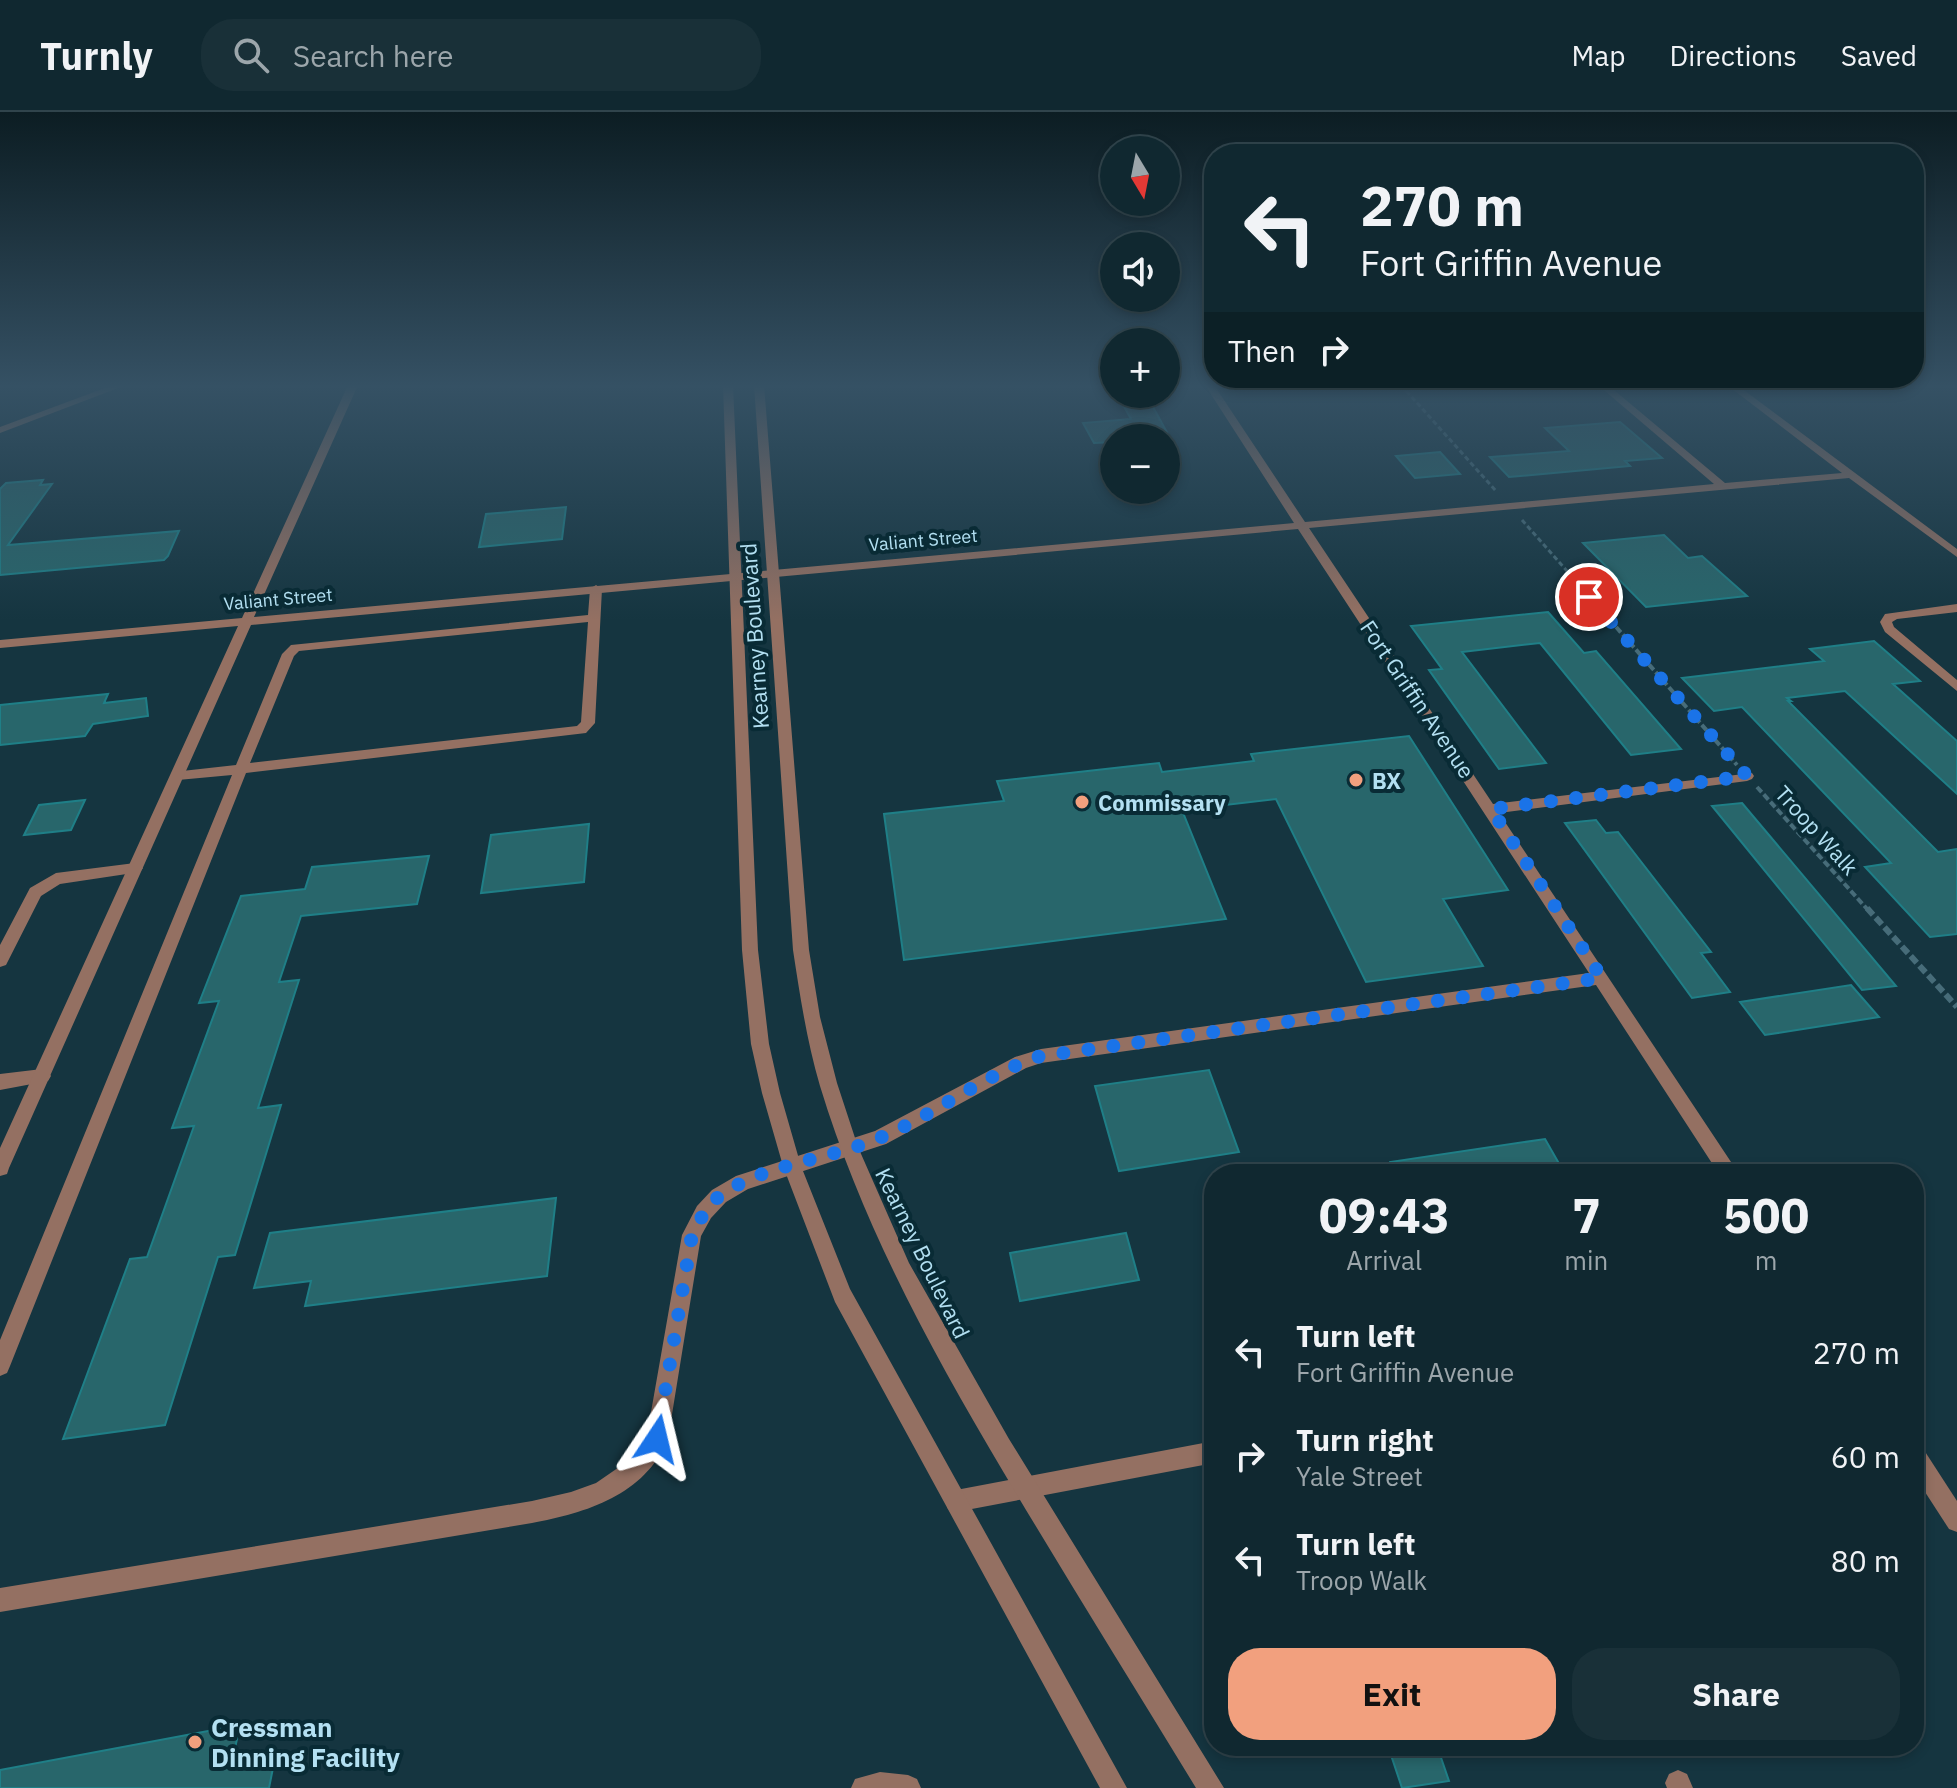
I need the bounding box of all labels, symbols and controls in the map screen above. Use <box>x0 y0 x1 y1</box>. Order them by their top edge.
search box <box>201 19 761 91</box>
text: Turnly <box>40 31 153 80</box>
icon: search <box>229 33 273 77</box>
text: Search here <box>293 36 454 75</box>
text: Map <box>1571 37 1625 74</box>
text: Directions <box>1669 37 1797 74</box>
text: Saved <box>1841 37 1917 74</box>
north arrow <box>1100 136 1180 216</box>
map controls <box>1100 136 1180 504</box>
text: 270 m <box>1360 169 1524 241</box>
icon: left <box>1228 176 1332 280</box>
button: sound <box>1100 232 1180 312</box>
text: Fort Griffin Avenue <box>1360 239 1662 286</box>
button: + <box>1100 328 1180 408</box>
icon: right <box>1312 328 1356 372</box>
text: Then <box>1228 331 1296 370</box>
button: − <box>1100 424 1180 504</box>
street label: Valiant Street <box>868 524 978 556</box>
street label: Kearney Boulevard <box>733 542 775 730</box>
pin <box>1555 563 1623 631</box>
icon: arrive <box>1567 575 1611 619</box>
street label: Valiant Street <box>223 583 333 615</box>
street label: Fort Griffin Avenue <box>1354 614 1482 784</box>
place label: BX <box>1372 766 1401 795</box>
marker: BX <box>1347 771 1365 789</box>
street label: Troop Walk <box>1769 779 1865 881</box>
place label: Commissary <box>1098 788 1226 817</box>
marker: Commissary <box>1073 793 1091 811</box>
street label: Kearney Boulevard <box>869 1163 977 1343</box>
text: 09:43 <box>1319 1184 1450 1246</box>
text: 7 <box>1572 1184 1601 1246</box>
text: 500 <box>1723 1184 1809 1246</box>
text: Arrival <box>1346 1243 1422 1277</box>
text: min <box>1564 1243 1608 1277</box>
text: m <box>1755 1243 1777 1277</box>
text: Turn left <box>1296 1316 1415 1355</box>
icon: left <box>1228 1330 1272 1374</box>
text: 270 m <box>1813 1333 1900 1372</box>
text: Fort Griffin Avenue <box>1296 1355 1514 1389</box>
position arrow <box>615 1397 699 1481</box>
text: Turn right <box>1296 1420 1434 1459</box>
icon: right <box>1228 1434 1272 1478</box>
text: 60 m <box>1831 1437 1900 1476</box>
text: Yale Street <box>1296 1459 1423 1493</box>
text: Turn left <box>1296 1524 1415 1563</box>
icon: left <box>1228 1538 1272 1582</box>
text: 80 m <box>1831 1541 1900 1580</box>
text: Troop Walk <box>1296 1563 1427 1597</box>
button: Exit <box>1228 1648 1556 1740</box>
button: Share <box>1572 1648 1900 1740</box>
place label: Cressman Dinning Facility <box>211 1710 400 1774</box>
marker: Cressman Dinning Facility <box>186 1733 204 1751</box>

